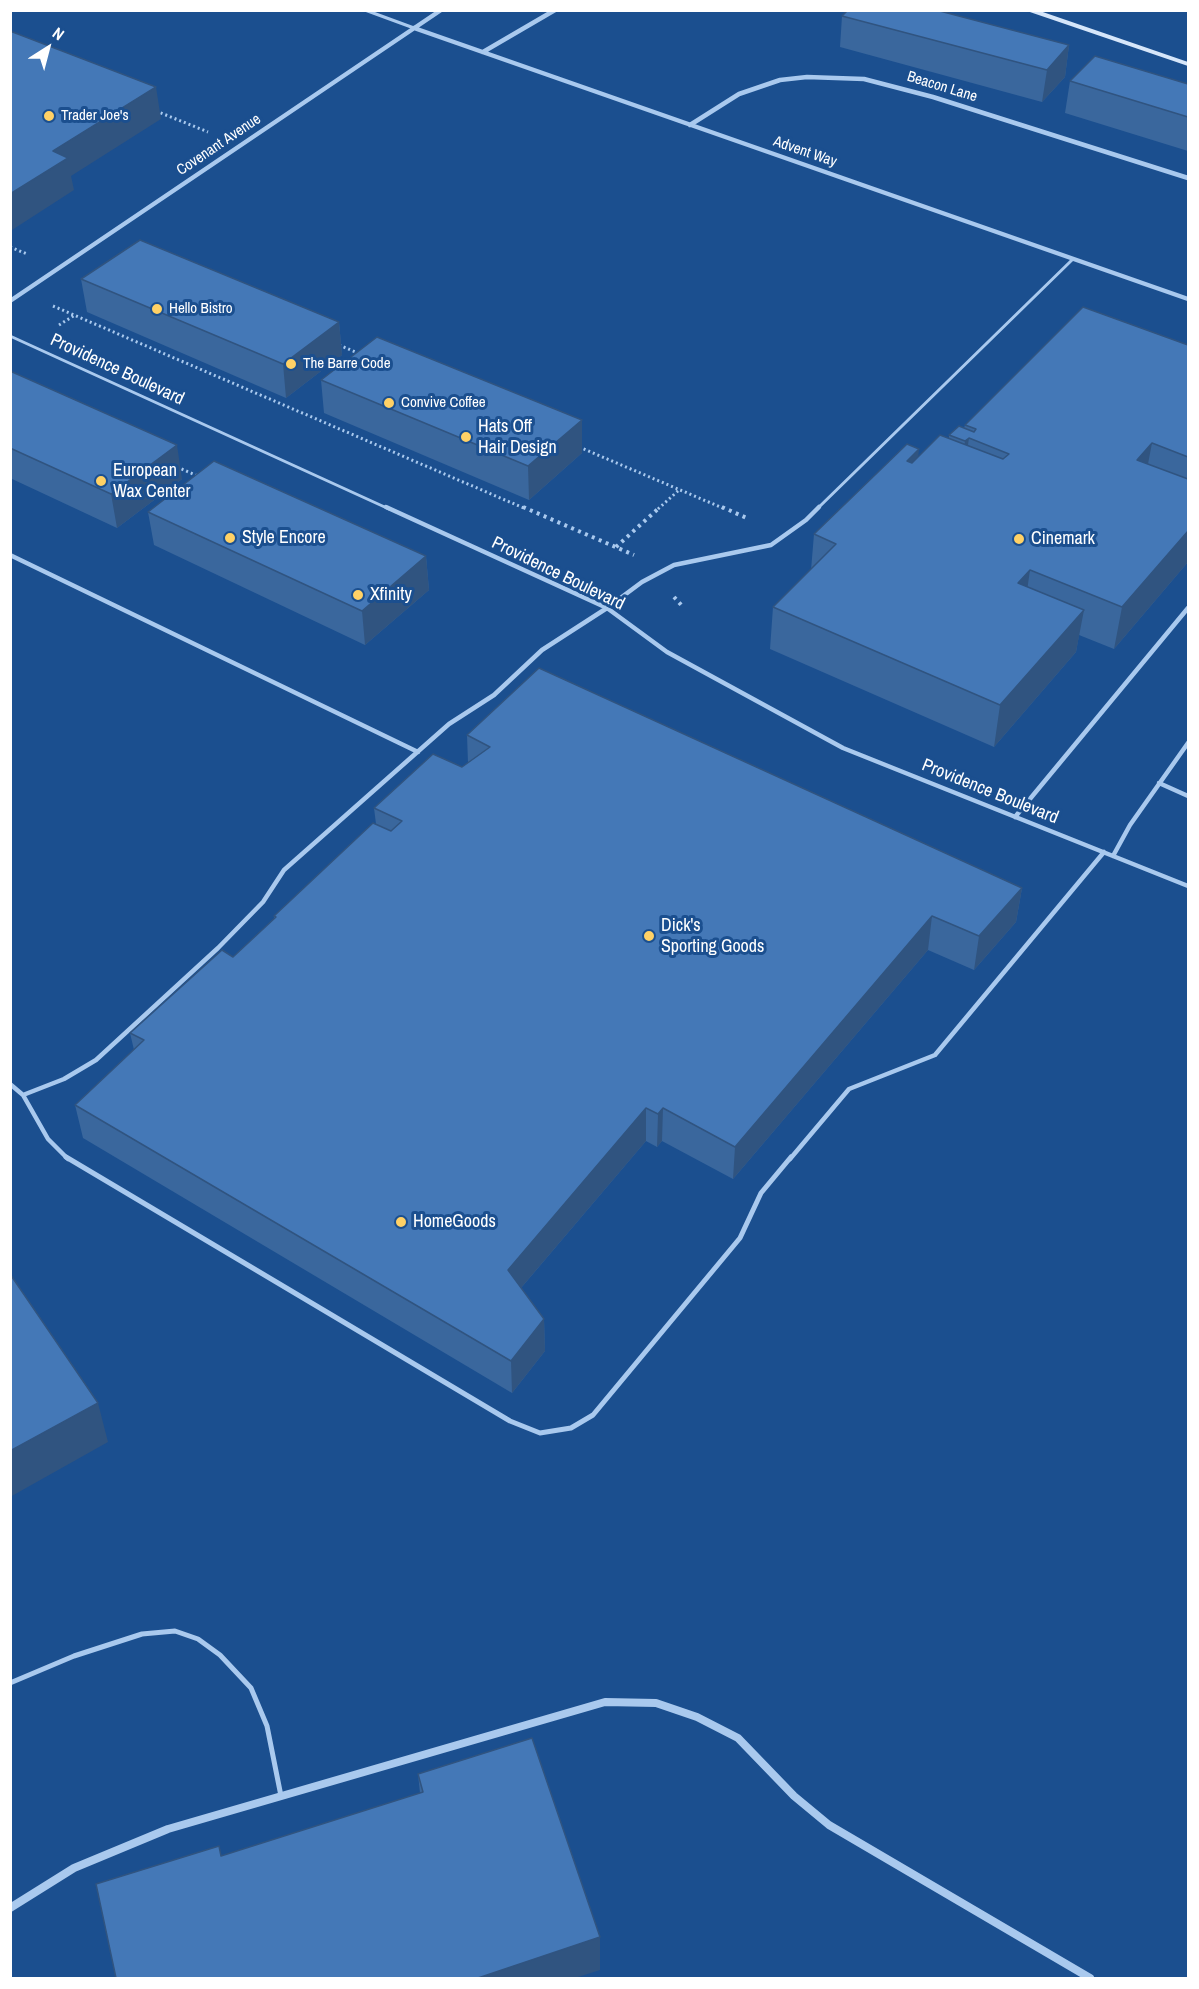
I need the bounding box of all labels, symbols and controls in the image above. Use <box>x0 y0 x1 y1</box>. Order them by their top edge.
north arrow <box>18 18 78 78</box>
text: N <box>48 22 69 45</box>
street label: Beacon Lane <box>905 68 979 106</box>
place label: Trader Joe's <box>61 107 129 125</box>
marker: Trader Joe's <box>42 109 56 123</box>
street label: Covenant Avenue <box>174 110 264 180</box>
street label: Advent Way <box>771 133 839 171</box>
place label: Hello Bistro <box>169 300 233 318</box>
marker: Hello Bistro <box>150 302 164 316</box>
street label: Providence Boulevard <box>47 330 187 410</box>
place label: The Barre Code <box>303 355 391 373</box>
marker: The Barre Code <box>284 357 298 371</box>
place label: Convive Coffee <box>401 394 486 412</box>
marker: Convive Coffee <box>382 396 396 410</box>
place label: Hats Off Hair Design <box>478 416 557 458</box>
marker: Hats Off Hair Design <box>459 430 473 444</box>
place label: European Wax Center <box>113 460 190 502</box>
marker: European Wax Center <box>94 474 108 488</box>
place label: Style Encore <box>242 527 326 549</box>
place label: Cinemark <box>1031 528 1095 550</box>
marker: Style Encore <box>223 531 237 545</box>
street label: Providence Boulevard <box>488 532 628 616</box>
marker: Cinemark <box>1012 532 1026 546</box>
place label: Xfinity <box>370 584 412 606</box>
marker: Xfinity <box>351 588 365 602</box>
street label: Providence Boulevard <box>919 755 1061 829</box>
place label: Dick's Sporting Goods <box>661 915 764 958</box>
marker: Dick's Sporting Goods <box>642 929 656 943</box>
place label: HomeGoods <box>413 1211 496 1233</box>
marker: HomeGoods <box>394 1215 408 1229</box>

